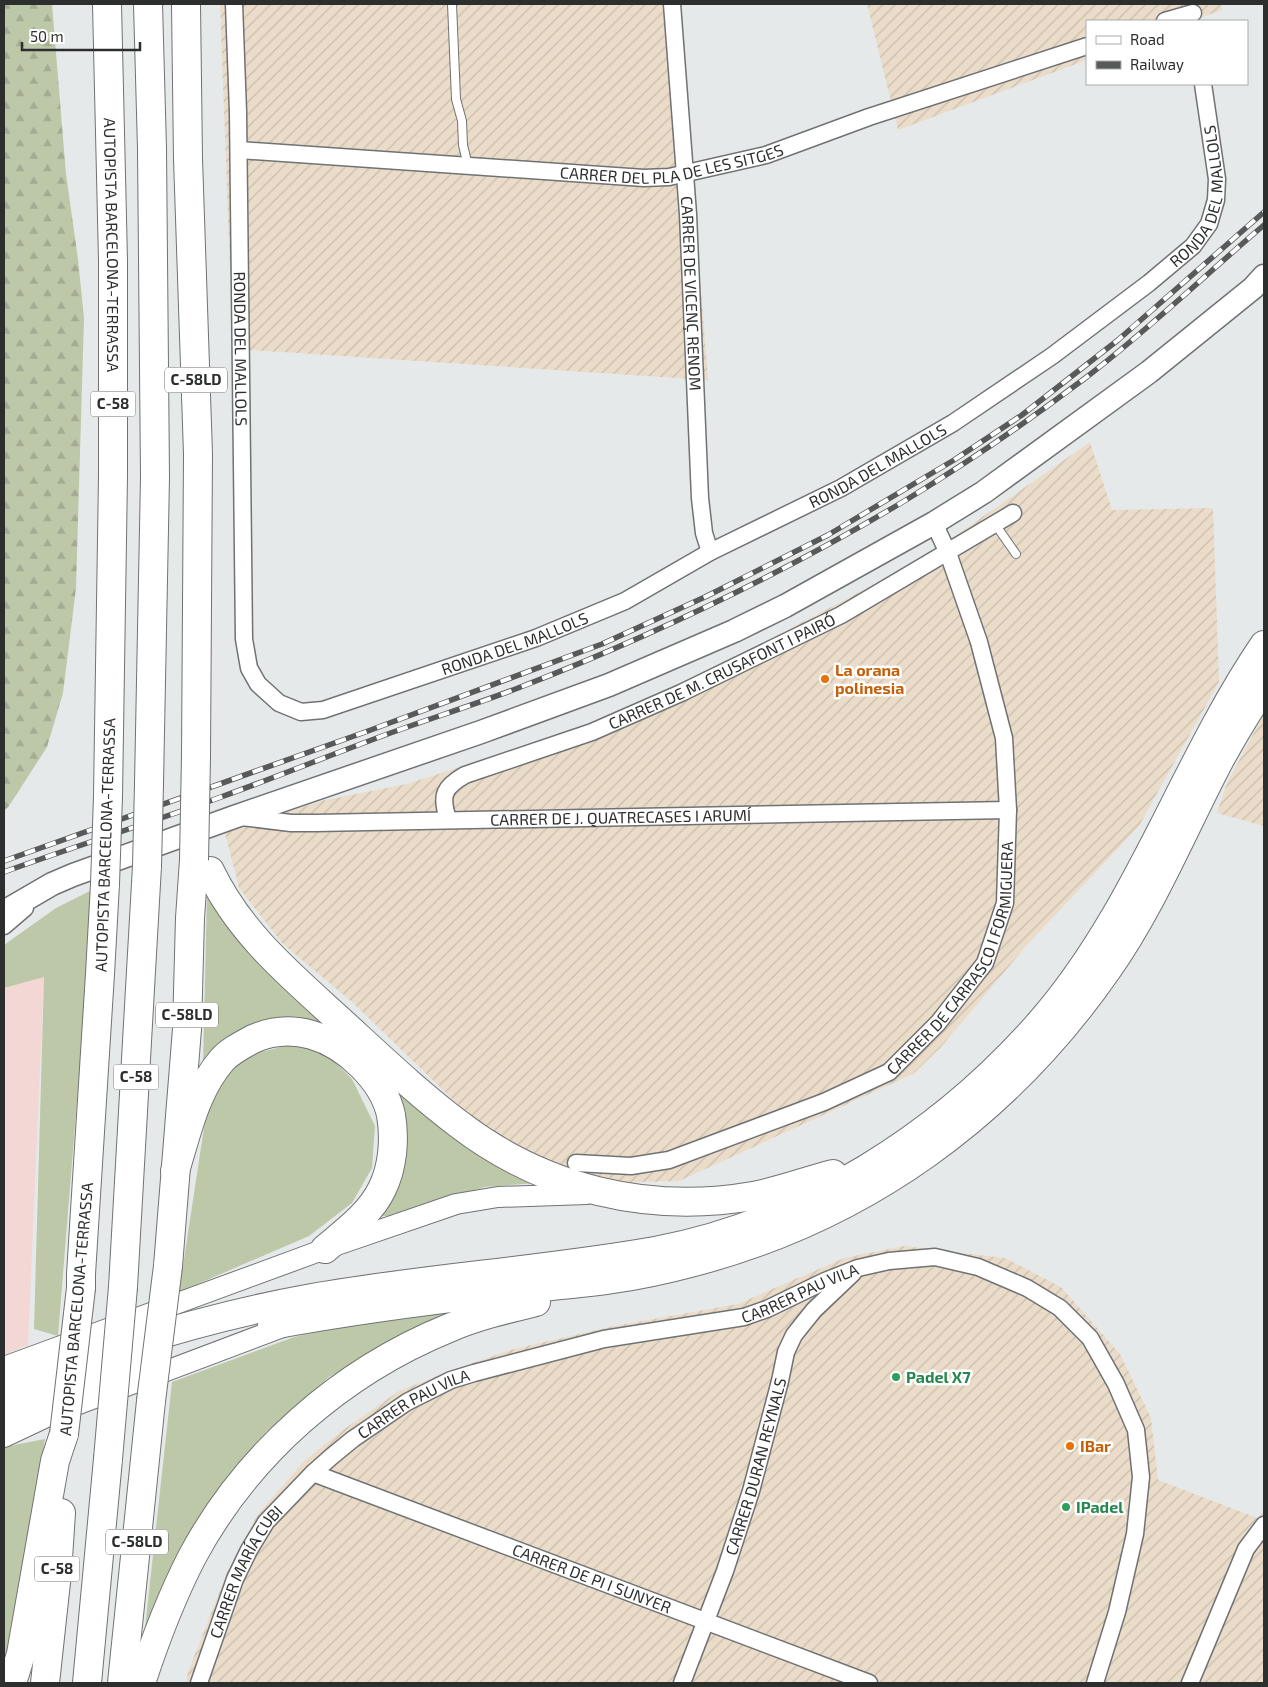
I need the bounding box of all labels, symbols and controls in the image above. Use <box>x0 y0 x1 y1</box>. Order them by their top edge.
scale bar <box>22 20 140 52</box>
legend <box>1086 20 1248 85</box>
text: 50 m <box>30 27 64 45</box>
text: Road <box>1130 30 1165 48</box>
text: Railway <box>1130 55 1184 73</box>
street label: AUTOPISTA BARCELONA-TERRASSA <box>101 117 123 372</box>
street label: RONDA DEL MALLOLS <box>1166 124 1226 271</box>
street label: CARRER DEL PLA DE LES SITGES <box>559 139 786 187</box>
street label: CARRER DE VICENÇ RENOM <box>678 195 705 391</box>
street label: RONDA DEL MALLOLS <box>231 271 252 426</box>
road number: C-58LD <box>165 368 227 392</box>
road number: C-58 <box>90 392 136 416</box>
street label: RONDA DEL MALLOLS <box>806 419 949 511</box>
street label: RONDA DEL MALLOLS <box>439 607 591 678</box>
street label: CARRER DE M. CRUSAFONT I PAIRÓ <box>605 609 838 733</box>
place label: La orana polinesia <box>835 660 904 697</box>
marker: La orana polinesia <box>819 673 831 685</box>
street label: AUTOPISTA BARCELONA-TERRASSA <box>91 718 118 972</box>
street label: CARRER DE J. QUATRECASES I ARUMÍ <box>490 805 752 829</box>
street label: CARRER DE CARRASCO I FORMIGUERA <box>882 841 1016 1078</box>
road number: C-58LD <box>156 1002 218 1028</box>
road number: C-58 <box>114 1064 158 1090</box>
street label: AUTOPISTA BARCELONA-TERRASSA <box>55 1181 96 1436</box>
street label: CARRER PAU VILA <box>739 1259 861 1326</box>
street label: CARRER PAU VILA <box>354 1365 472 1442</box>
place label: Padel X7 <box>906 1367 971 1386</box>
marker: Padel X7 <box>890 1371 902 1383</box>
street label: CARRER DURAN REYNALS <box>721 1376 789 1557</box>
place label: IBar <box>1080 1436 1111 1455</box>
marker: IBar <box>1064 1440 1076 1452</box>
place label: IPadel <box>1076 1497 1124 1516</box>
street label: CARRER MARÍA CUBI <box>205 1501 286 1641</box>
marker: IPadel <box>1060 1501 1072 1513</box>
road number: C-58LD <box>106 1530 168 1554</box>
street label: CARRER DE PI I SUNYER <box>510 1539 674 1616</box>
road number: C-58 <box>34 1556 80 1582</box>

